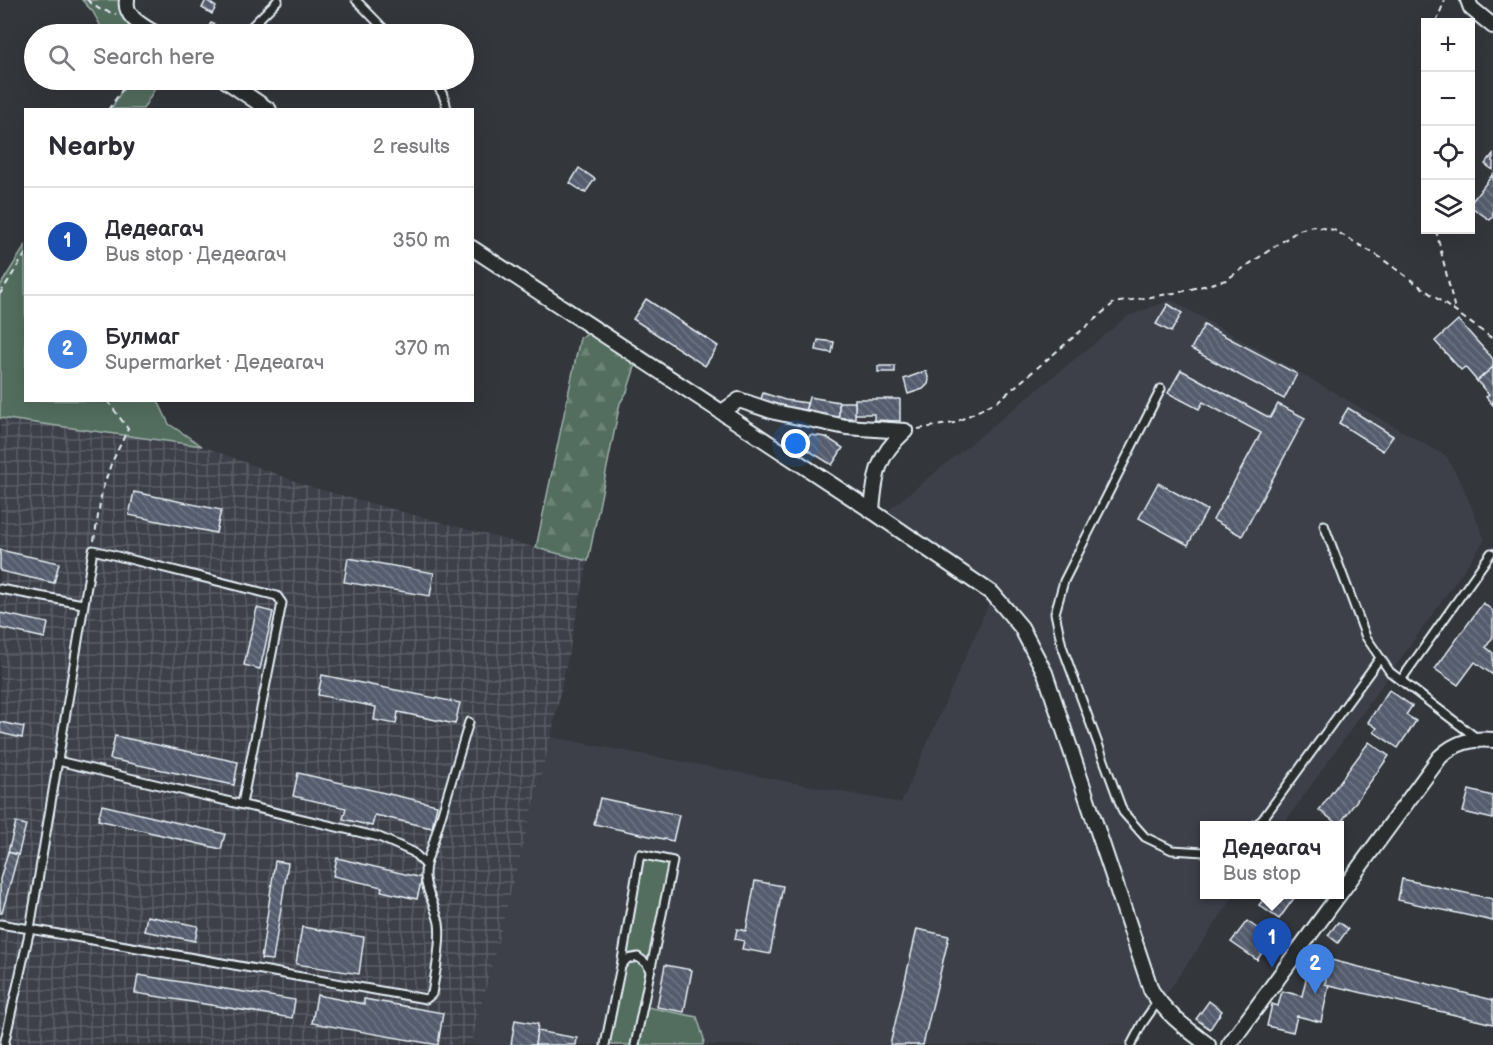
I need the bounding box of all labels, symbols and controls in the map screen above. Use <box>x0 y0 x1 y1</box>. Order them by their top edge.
map controls <box>1421 18 1475 234</box>
button: + <box>1421 18 1475 72</box>
search box <box>24 24 474 90</box>
icon: search <box>45 41 78 74</box>
text: Search here <box>93 44 215 71</box>
button: − <box>1421 72 1475 126</box>
button: locate <box>1421 126 1475 180</box>
text: Nearby <box>48 132 135 163</box>
text: 2 results <box>373 135 450 159</box>
button: layers <box>1421 180 1475 234</box>
text: Дедеагач <box>105 216 204 243</box>
text: 1 <box>63 229 72 253</box>
text: 350 m <box>393 229 450 253</box>
text: Bus stop · Дедеагач <box>105 243 286 267</box>
text: Булмаг <box>105 324 180 351</box>
text: 2 <box>62 337 73 361</box>
text: 370 m <box>394 337 450 361</box>
text: Supermarket · Дедеагач <box>105 351 324 375</box>
your location <box>781 429 810 458</box>
popup <box>1200 821 1344 899</box>
text: Дедеагач <box>1222 835 1322 862</box>
text: Bus stop <box>1222 862 1301 886</box>
pin: 1 <box>1252 918 1292 968</box>
pin: 2 <box>1296 944 1334 994</box>

